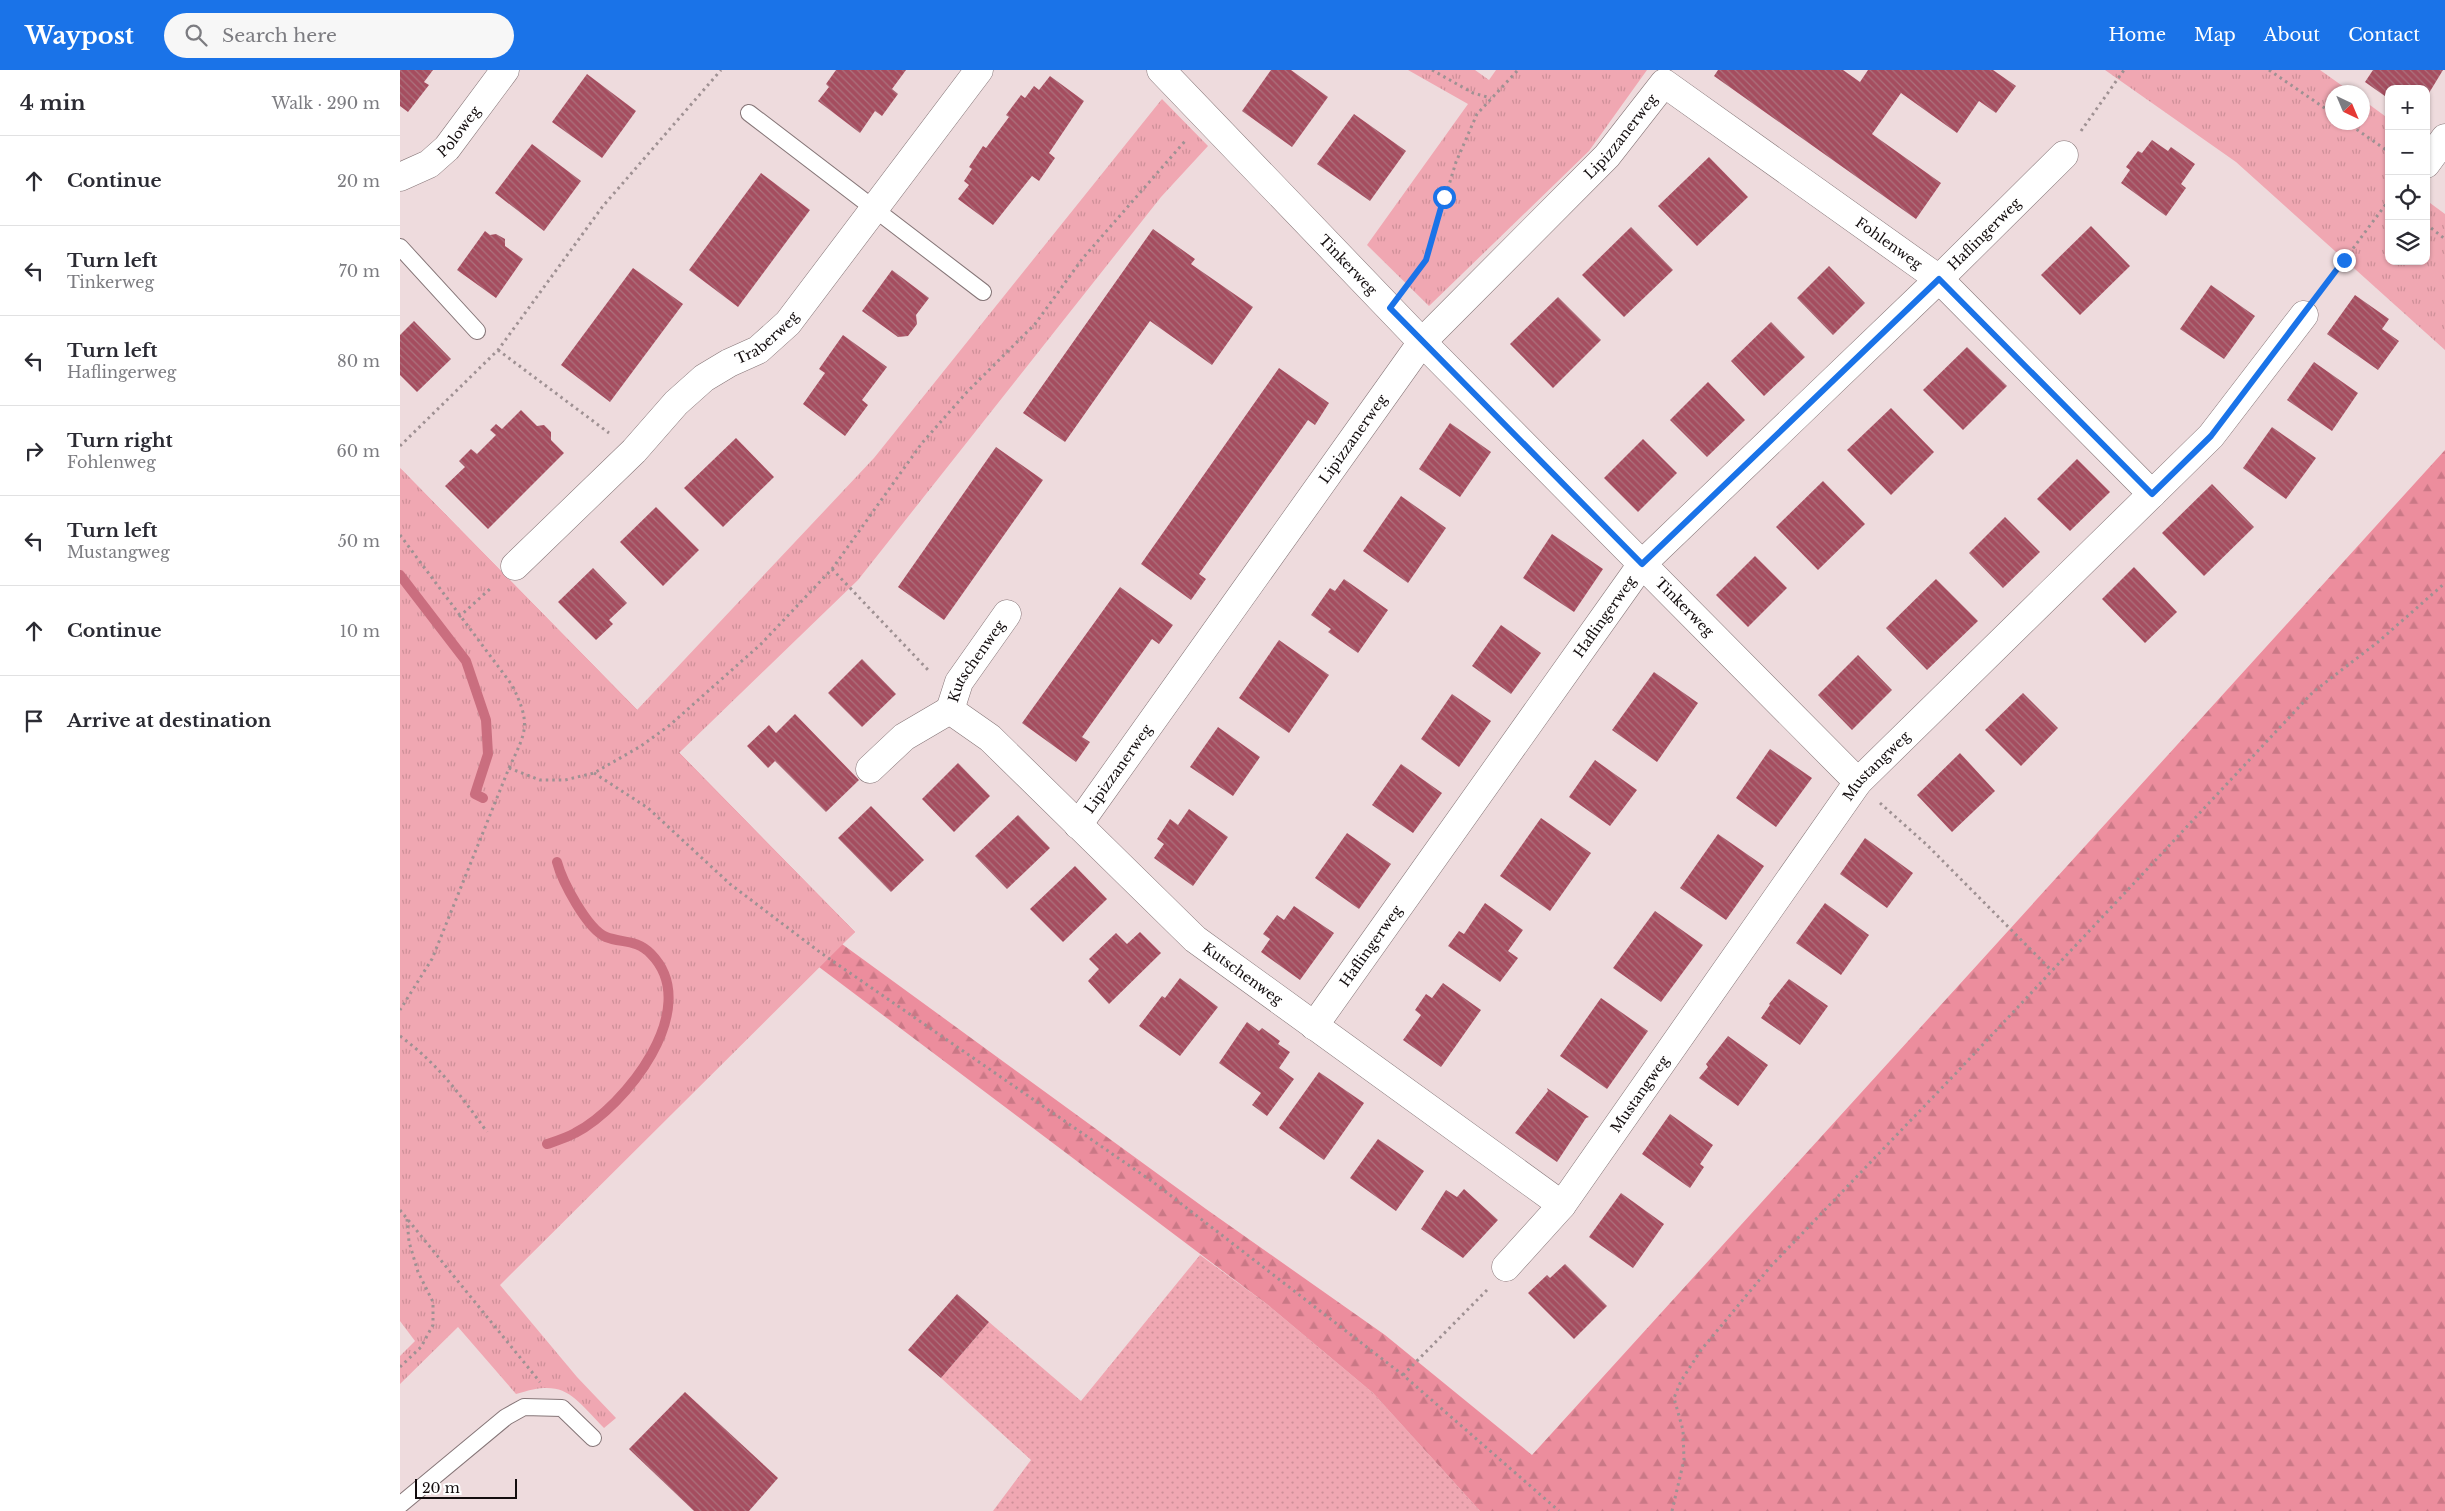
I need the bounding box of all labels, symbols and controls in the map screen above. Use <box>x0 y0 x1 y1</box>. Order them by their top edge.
search box <box>164 13 514 58</box>
text: Waypost <box>25 21 134 50</box>
icon: search <box>182 21 210 49</box>
text: Search here <box>222 24 337 47</box>
text: Home <box>2108 24 2166 46</box>
text: Map <box>2194 24 2236 46</box>
text: About <box>2264 24 2320 46</box>
text: Contact <box>2348 24 2420 46</box>
north arrow <box>2325 85 2370 130</box>
map controls <box>2385 85 2430 265</box>
button: + <box>2385 85 2430 130</box>
text: 4 min <box>20 90 86 116</box>
street label: Lipizzanerweg <box>1580 90 1661 183</box>
text: Walk · 290 m <box>272 93 380 113</box>
street label: Poloweg <box>434 102 484 161</box>
button: − <box>2385 130 2430 175</box>
icon: ahead <box>20 167 48 195</box>
text: Continue <box>67 169 162 192</box>
text: 20 m <box>337 171 380 191</box>
button: locate <box>2385 175 2430 220</box>
route start <box>1433 186 1456 209</box>
street label: Haflingerweg <box>1944 194 2025 274</box>
street label: Fohlenweg <box>1852 213 1926 273</box>
button: layers <box>2385 220 2430 265</box>
street label: Tinkerweg <box>1315 231 1381 299</box>
text: Turn left <box>67 249 158 272</box>
route end <box>2333 249 2356 272</box>
icon: left <box>20 257 48 285</box>
text: 70 m <box>339 261 380 281</box>
text: Tinkerweg <box>67 272 154 292</box>
street label: Traberweg <box>732 307 803 368</box>
text: Turn left <box>67 339 158 362</box>
icon: left <box>20 347 48 375</box>
text: 80 m <box>337 351 380 371</box>
text: Haflingerweg <box>67 362 176 382</box>
street label: Lipizzanerweg <box>1315 390 1391 487</box>
text: Turn right <box>67 429 173 452</box>
icon: right <box>20 437 48 465</box>
text: 60 m <box>337 441 380 461</box>
text: Fohlenweg <box>67 452 156 472</box>
text: Turn left <box>67 519 158 542</box>
icon: left <box>20 527 48 555</box>
text: 50 m <box>338 531 380 551</box>
text: Mustangweg <box>67 542 170 562</box>
street label: Haflingerweg <box>1570 572 1640 661</box>
street label: Tinkerweg <box>1651 574 1718 641</box>
street label: Kutschenweg <box>944 616 1009 704</box>
icon: ahead <box>20 617 48 645</box>
text: Continue <box>67 619 162 642</box>
text: 10 m <box>340 621 380 641</box>
icon: arrive <box>20 707 48 735</box>
text: Arrive at destination <box>67 709 271 732</box>
street label: Lipizzanerweg <box>1080 720 1156 817</box>
street label: Mustangweg <box>1839 727 1914 804</box>
street label: Haflingerweg <box>1336 901 1406 990</box>
street label: Kutschenweg <box>1199 939 1287 1009</box>
street label: Mustangweg <box>1606 1052 1673 1136</box>
scale bar <box>415 1476 518 1499</box>
text: 20 m <box>422 1479 460 1497</box>

